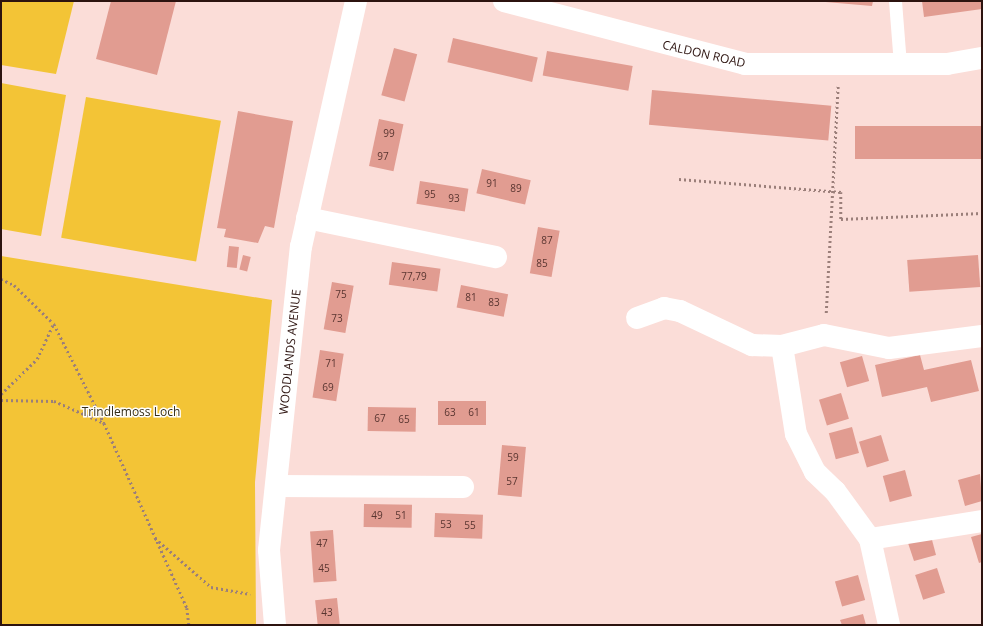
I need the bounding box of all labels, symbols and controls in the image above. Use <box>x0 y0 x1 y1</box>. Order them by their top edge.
street label: CALDON ROAD <box>661 37 747 71</box>
house number: 99 <box>383 128 395 140</box>
house number: 97 <box>377 151 389 163</box>
house number: 91 <box>486 178 498 190</box>
house number: 89 <box>510 183 522 195</box>
house number: 95 <box>424 189 436 201</box>
house number: 93 <box>448 193 460 205</box>
house number: 87 <box>541 235 553 247</box>
house number: 85 <box>536 258 548 270</box>
house number: 77,79 <box>401 271 427 283</box>
street label: WOODLANDS AVENUE <box>276 289 304 415</box>
house number: 75 <box>335 289 347 301</box>
house number: 81 <box>465 292 477 304</box>
house number: 83 <box>488 297 500 309</box>
house number: 73 <box>331 313 343 325</box>
house number: 71 <box>325 358 337 370</box>
house number: 69 <box>322 382 334 394</box>
park label: Trindlemoss Loch <box>82 405 180 419</box>
house number: 63 <box>444 407 456 419</box>
house number: 61 <box>468 407 480 419</box>
house number: 67 <box>374 413 386 425</box>
house number: 65 <box>398 414 410 426</box>
house number: 59 <box>507 452 519 464</box>
house number: 57 <box>506 476 518 488</box>
house number: 49 <box>371 510 383 522</box>
house number: 51 <box>395 510 407 522</box>
house number: 53 <box>440 519 452 531</box>
house number: 55 <box>464 520 476 532</box>
house number: 47 <box>316 538 328 550</box>
house number: 45 <box>318 563 330 575</box>
house number: 43 <box>321 607 333 619</box>

